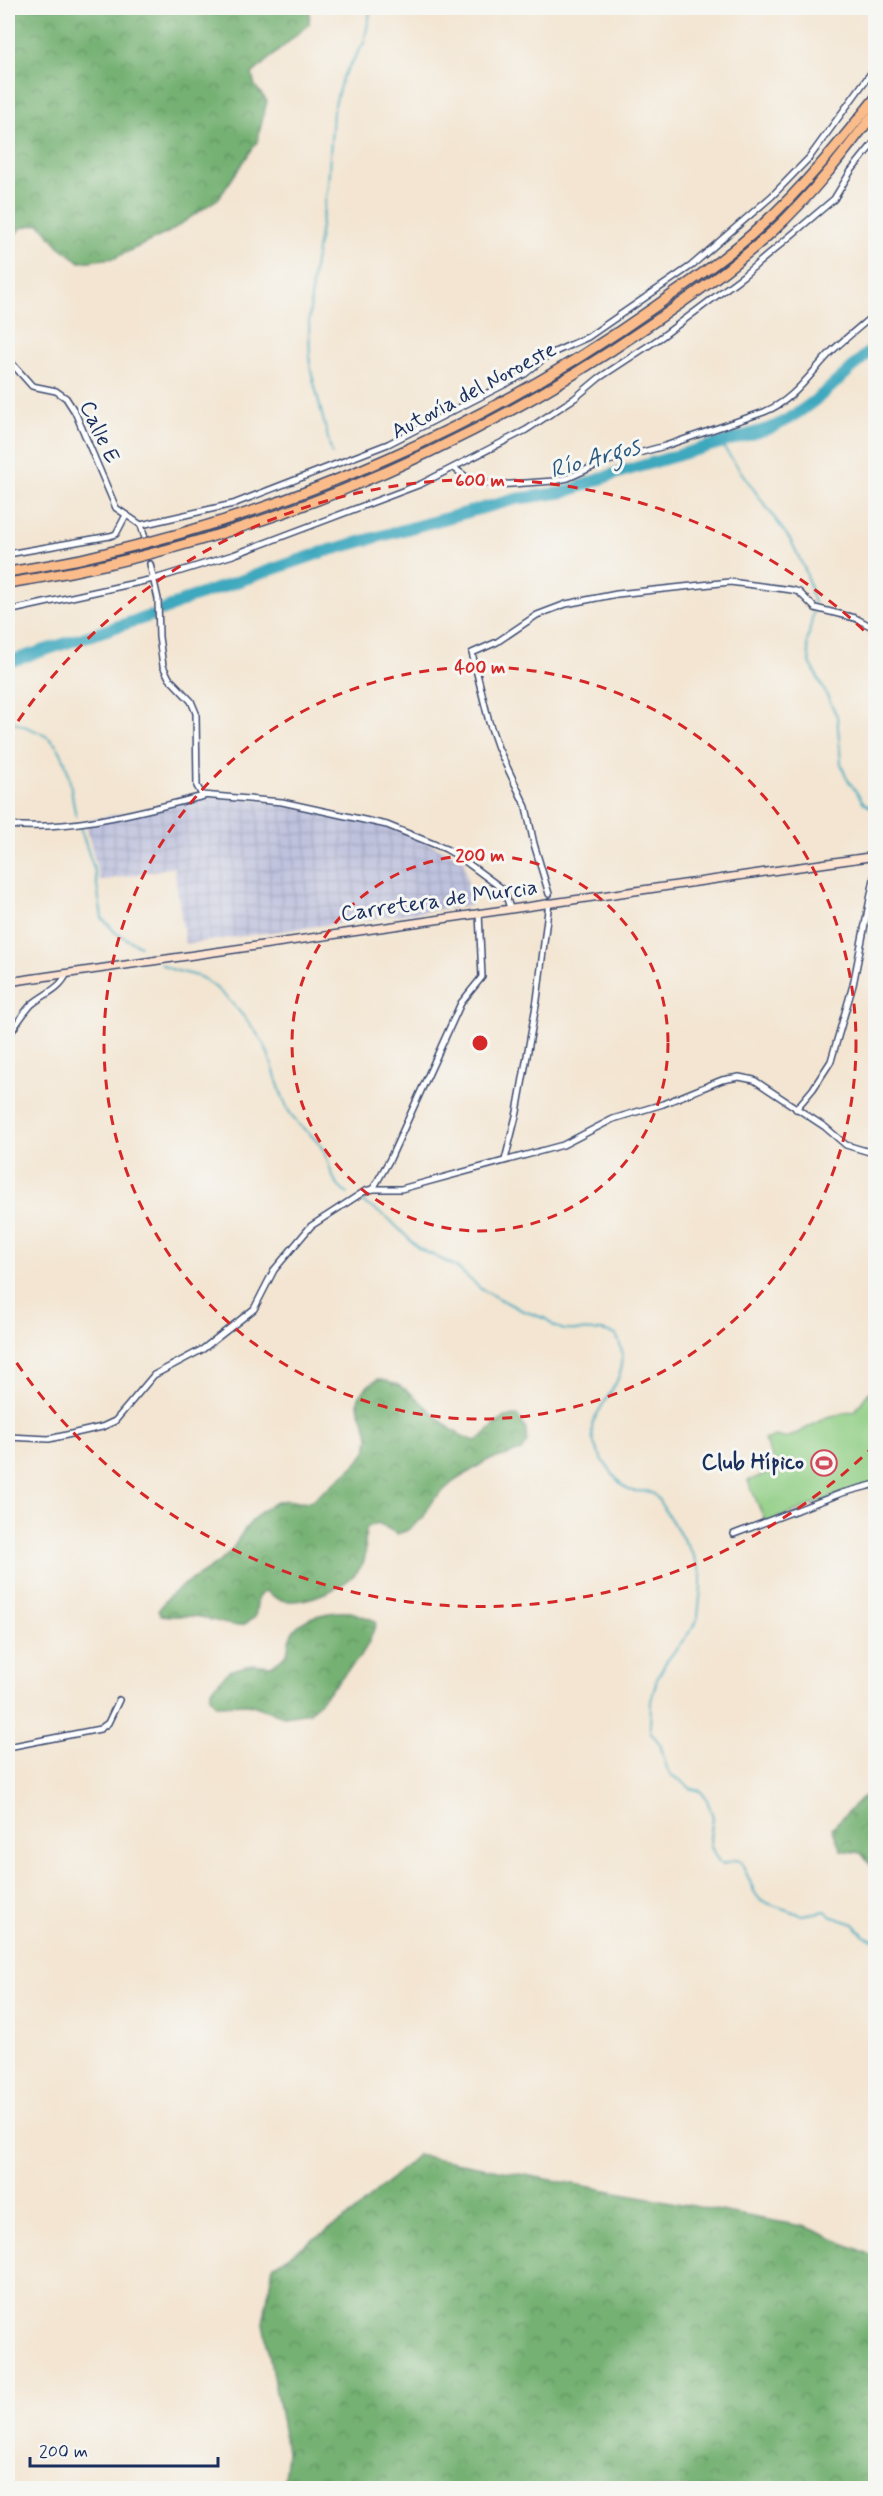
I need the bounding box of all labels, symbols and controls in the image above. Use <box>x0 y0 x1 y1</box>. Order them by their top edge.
street label: Autovía del Noroeste <box>387 336 562 446</box>
street label: Calle E <box>72 396 126 468</box>
water label: Río Argos <box>546 431 647 489</box>
text: 600 m <box>455 469 505 493</box>
text: 400 m <box>455 656 505 680</box>
text: 200 m <box>455 844 505 868</box>
street label: Carretera de Murcia <box>339 873 539 929</box>
centre of rings <box>470 1033 490 1053</box>
sports icon: Club Hípico <box>809 1448 839 1478</box>
place label: Club Hípico <box>702 1449 804 1477</box>
scale bar <box>30 2430 218 2468</box>
text: 200 m <box>39 2440 88 2464</box>

